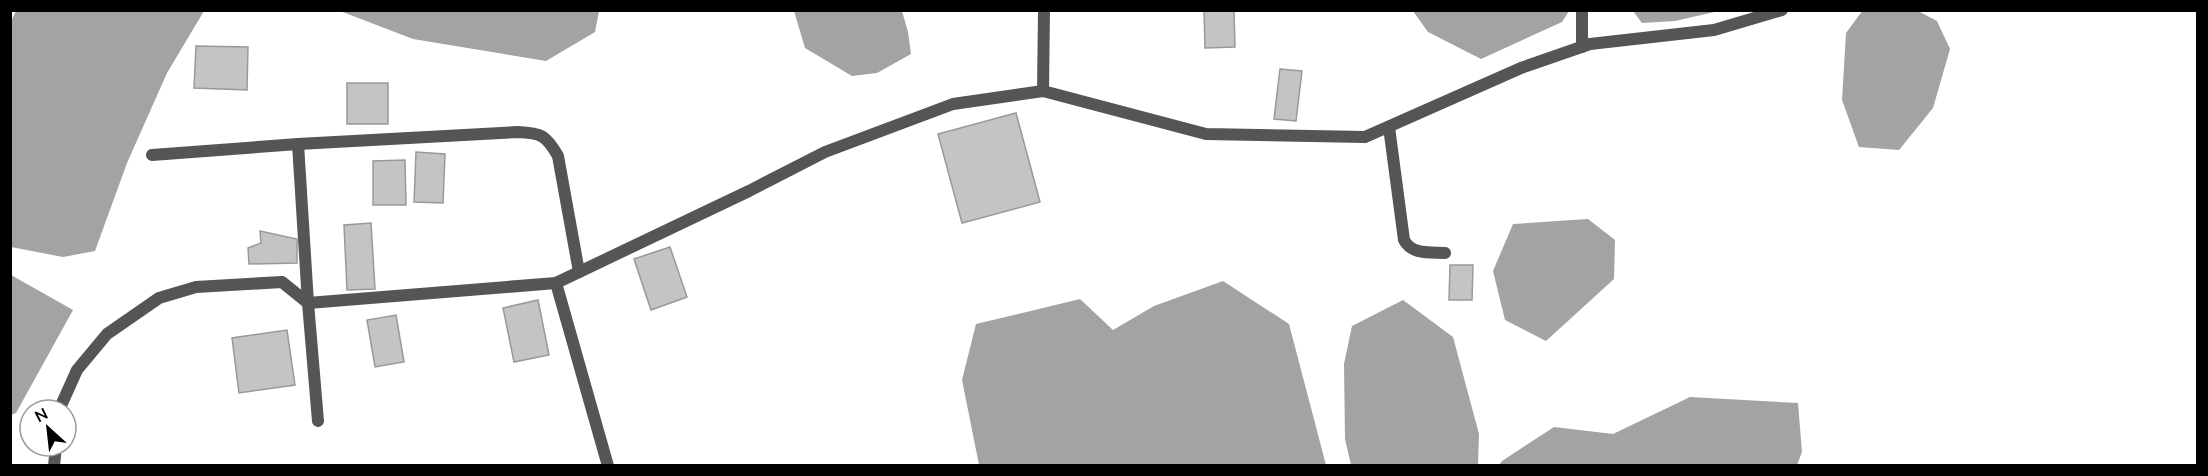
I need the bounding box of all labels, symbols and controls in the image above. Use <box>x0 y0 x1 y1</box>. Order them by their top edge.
north arrow <box>18 398 78 458</box>
text: N <box>31 403 52 428</box>

